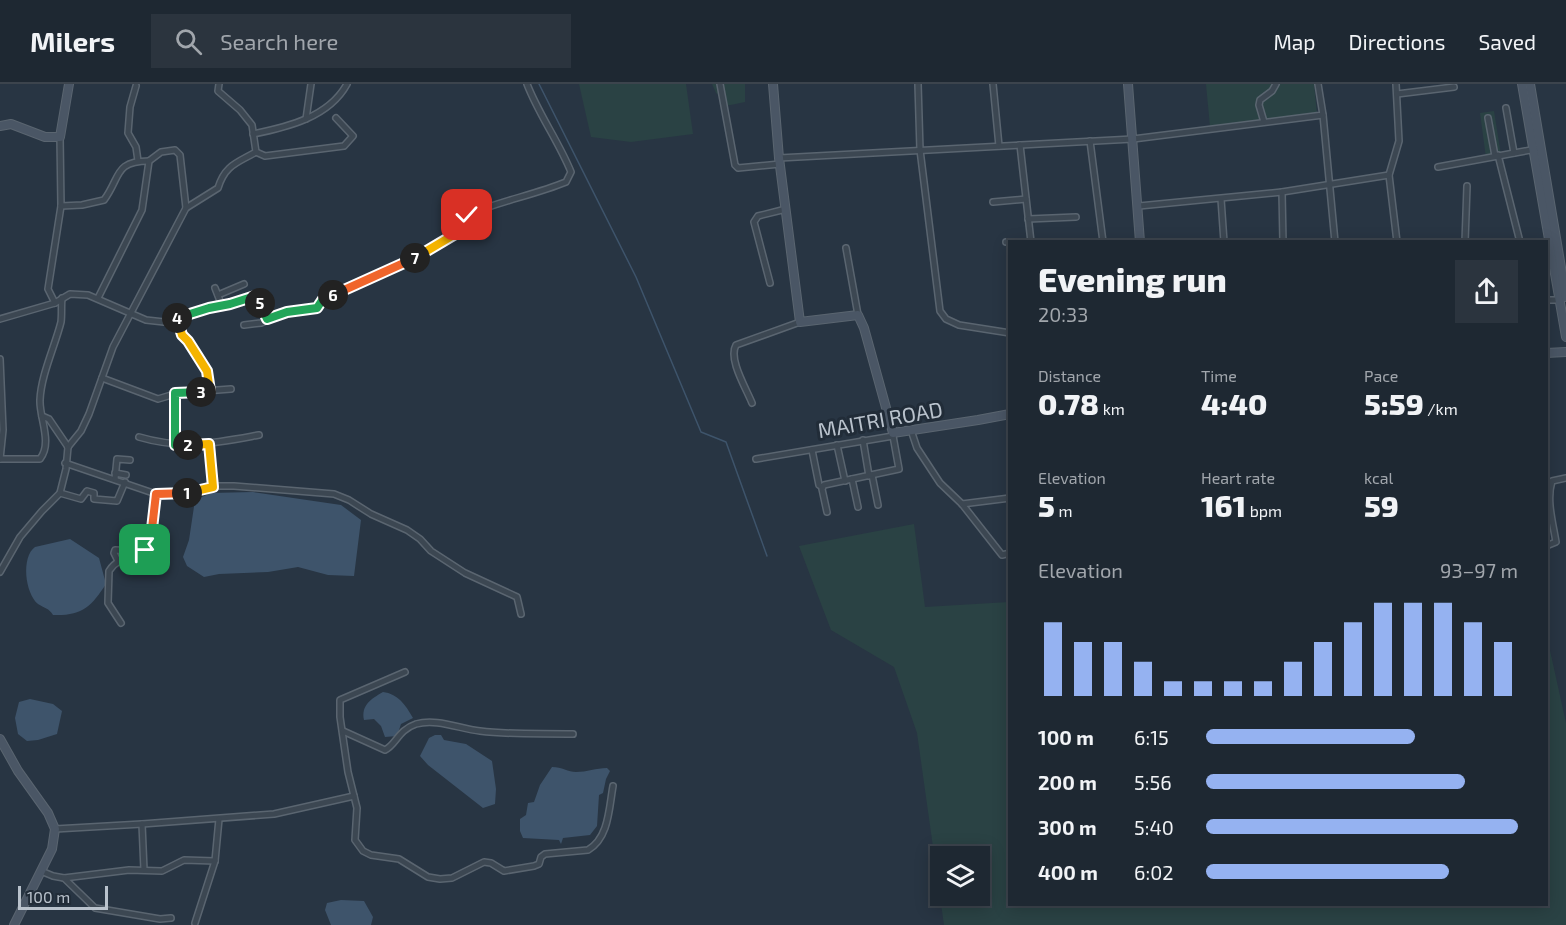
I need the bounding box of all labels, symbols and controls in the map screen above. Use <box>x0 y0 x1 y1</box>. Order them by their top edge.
search box <box>151 14 571 68</box>
text: Milers <box>30 24 115 58</box>
icon: search <box>172 25 205 58</box>
text: Search here <box>220 28 338 54</box>
text: Map <box>1273 29 1316 54</box>
text: Directions <box>1349 29 1445 54</box>
text: Saved <box>1478 29 1536 54</box>
pin <box>441 189 492 240</box>
icon: check <box>450 198 483 231</box>
pin: 7 <box>400 243 430 273</box>
text: 7 <box>411 248 419 267</box>
text: Evening run <box>1038 259 1227 299</box>
button: share <box>1455 260 1518 323</box>
pin: 6 <box>318 280 348 310</box>
text: 6 <box>328 285 338 304</box>
pin: 5 <box>245 288 275 318</box>
text: 5 <box>256 293 264 312</box>
text: 20:33 <box>1038 302 1088 326</box>
pin: 4 <box>162 303 192 333</box>
text: 4 <box>172 308 182 327</box>
text: Distance <box>1038 366 1101 385</box>
text: Time <box>1201 366 1237 385</box>
text: Pace <box>1364 366 1398 385</box>
pin: 3 <box>186 377 216 407</box>
text: 3 <box>196 382 206 401</box>
text: 0.78 <box>1038 385 1099 421</box>
text: 4:40 <box>1201 385 1267 421</box>
text: 5:59 <box>1364 385 1424 421</box>
street label: MAITRI ROAD <box>816 396 944 442</box>
text: km <box>1099 399 1125 418</box>
text: /km <box>1424 399 1458 418</box>
pin: 2 <box>173 430 203 460</box>
text: 2 <box>183 435 193 454</box>
text: Elevation <box>1038 468 1106 487</box>
text: Heart rate <box>1201 468 1275 487</box>
text: kcal <box>1364 468 1393 487</box>
pin: 1 <box>172 478 202 508</box>
text: 1 <box>184 483 190 502</box>
text: 5 <box>1038 487 1055 523</box>
text: 161 <box>1201 487 1246 523</box>
text: 59 <box>1364 487 1399 523</box>
text: m <box>1055 501 1072 520</box>
text: bpm <box>1246 501 1282 520</box>
pin <box>119 524 170 575</box>
icon: arrive <box>128 533 161 566</box>
text: Elevation <box>1038 558 1123 582</box>
text: 93–97 m <box>1440 558 1518 582</box>
text: 100 m <box>1038 725 1094 749</box>
text: 6:15 <box>1134 725 1169 749</box>
text: 200 m <box>1038 770 1097 794</box>
text: 5:56 <box>1134 770 1172 794</box>
text: 300 m <box>1038 815 1097 839</box>
text: 5:40 <box>1134 815 1174 839</box>
map controls <box>930 846 990 906</box>
button: layers <box>930 846 990 906</box>
text: 400 m <box>1038 860 1098 884</box>
text: 6:02 <box>1134 860 1173 884</box>
scale bar <box>18 883 108 910</box>
text: 100 m <box>27 887 70 906</box>

